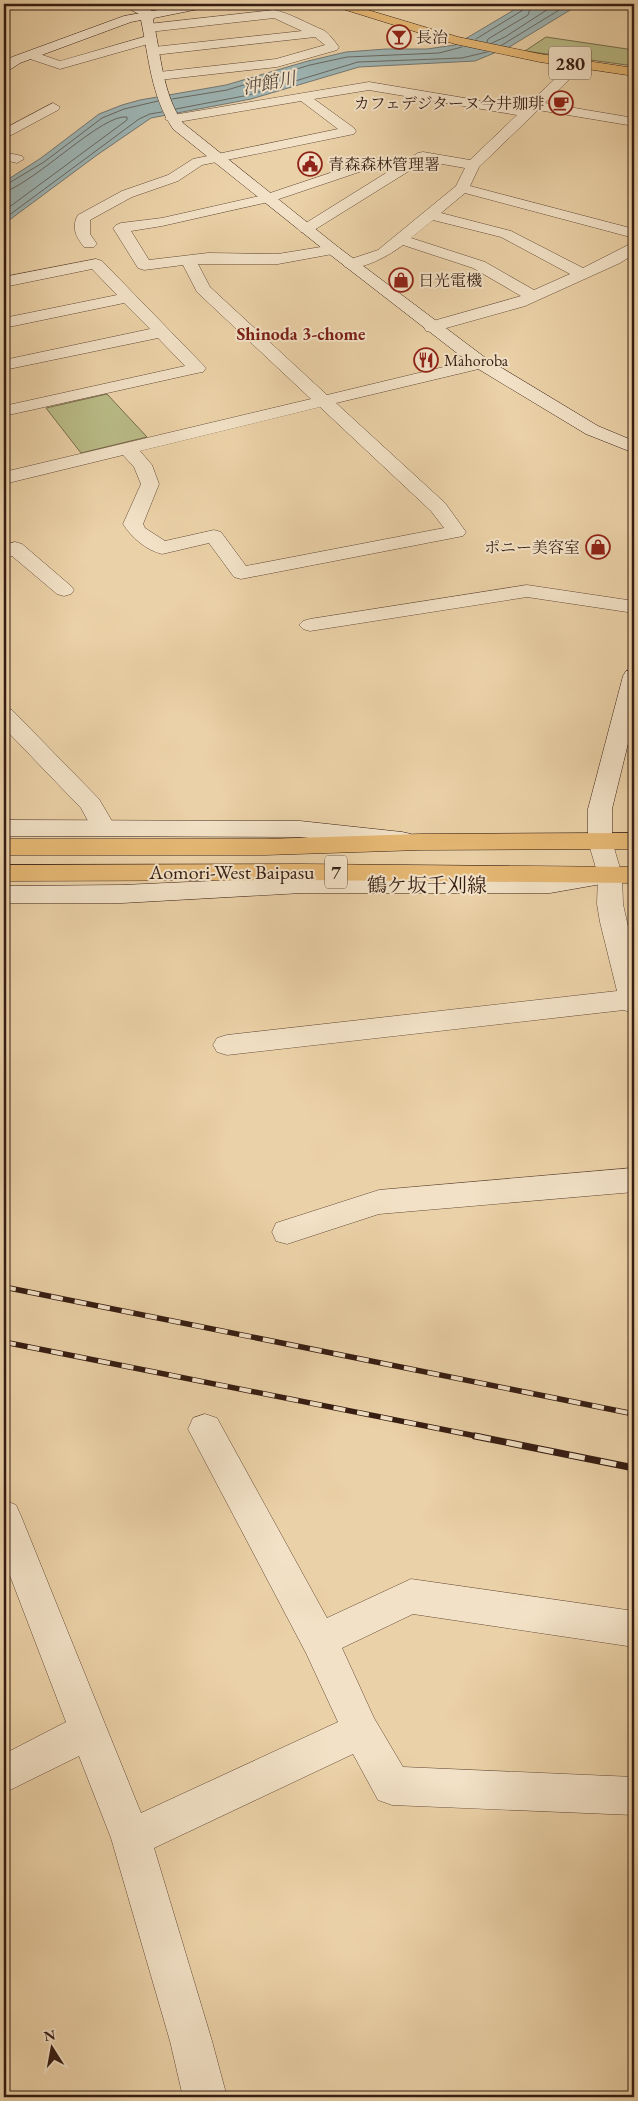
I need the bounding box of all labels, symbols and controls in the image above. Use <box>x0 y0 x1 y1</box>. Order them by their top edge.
bar icon: 長治 <box>386 24 412 50</box>
place label: 長治 <box>416 27 448 48</box>
road number: 280 <box>549 46 591 80</box>
water label: 沖館川 <box>240 66 300 99</box>
cafe icon: カフェデジターヌ今井珈琲 <box>548 90 574 116</box>
place label: カフェデジターヌ今井珈琲 <box>354 93 544 114</box>
public building icon: 青森森林管理署 <box>297 151 323 177</box>
place label: 青森森林管理署 <box>328 154 440 175</box>
shop icon: 日光電機 <box>388 267 414 293</box>
place label: 日光電機 <box>418 270 482 291</box>
district label: Shinoda 3-chome <box>236 322 366 345</box>
restaurant icon: Mahoroba <box>413 347 439 373</box>
place label: Mahoroba <box>444 350 509 371</box>
shop icon: ポニー美容室 <box>585 534 611 560</box>
place label: ポニー美容室 <box>484 537 580 558</box>
road number: 7 <box>325 856 347 889</box>
street label: Aomori-West Baipasu <box>148 859 315 885</box>
street label: 鶴ケ坂千刈線 <box>367 872 487 898</box>
north arrow <box>28 2024 78 2074</box>
text: N <box>42 2025 57 2045</box>

